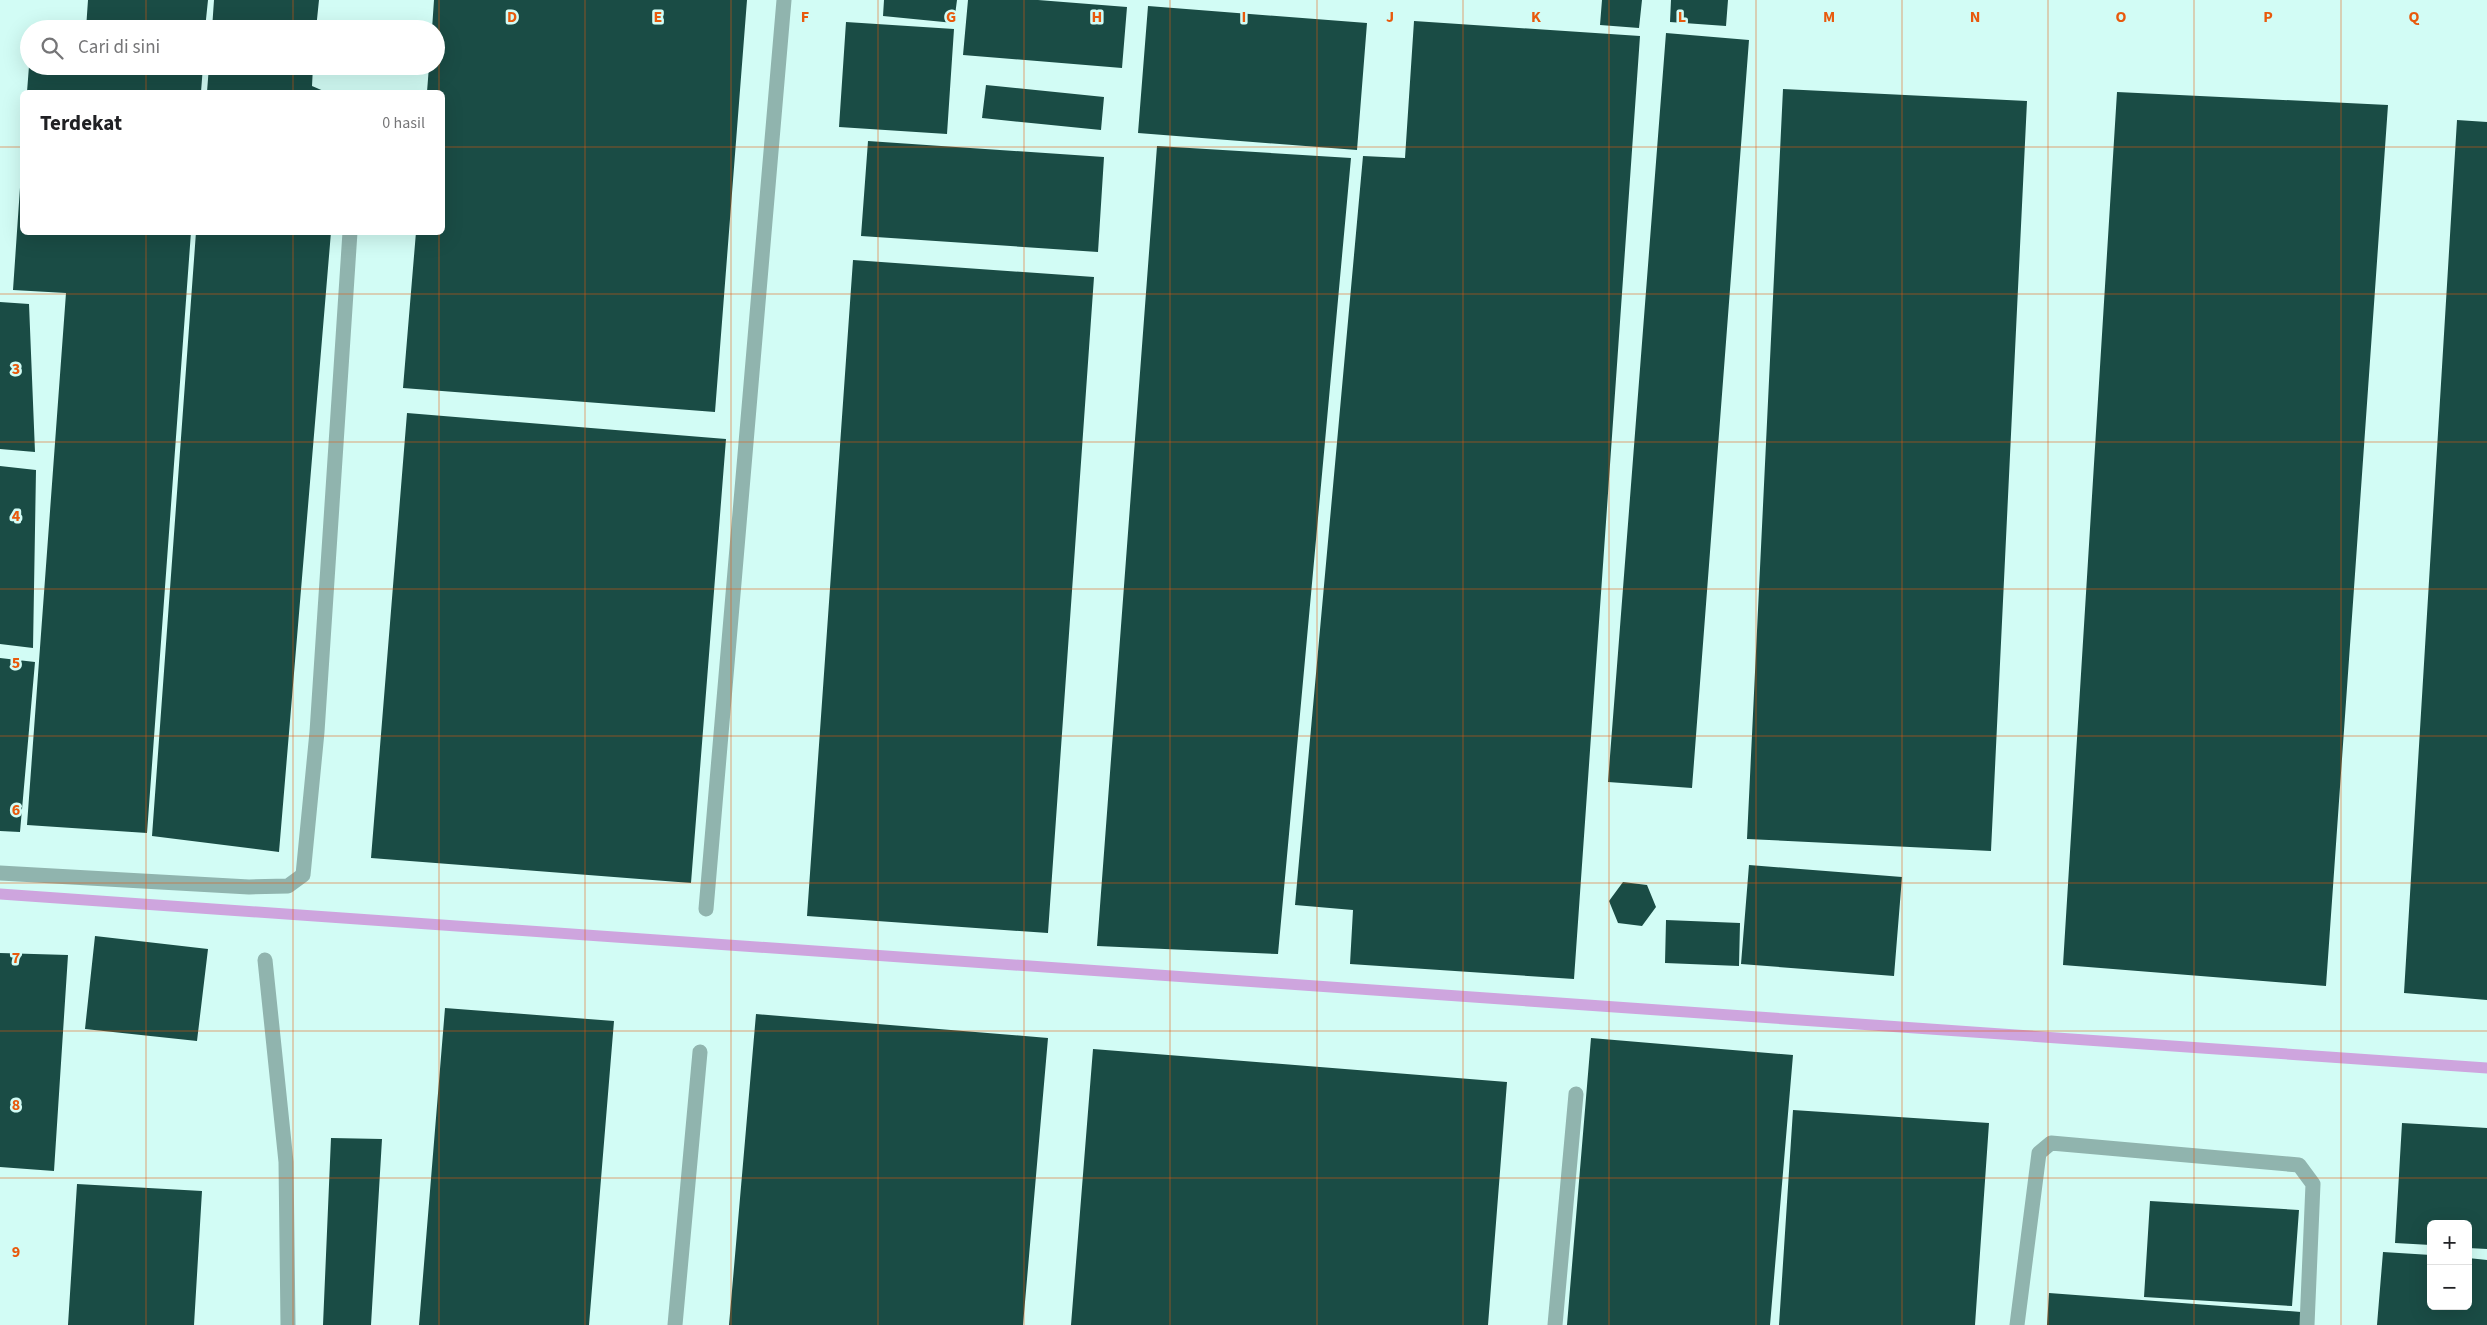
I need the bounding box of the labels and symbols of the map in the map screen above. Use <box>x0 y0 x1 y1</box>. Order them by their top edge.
text: D <box>507 6 517 28</box>
text: E <box>654 6 662 28</box>
text: F <box>801 6 809 28</box>
text: G <box>946 6 956 28</box>
text: H <box>1092 6 1102 28</box>
text: I <box>1242 6 1246 28</box>
text: J <box>1386 6 1394 28</box>
text: K <box>1531 6 1541 28</box>
text: L <box>1678 6 1686 28</box>
text: M <box>1823 6 1835 28</box>
text: N <box>1970 6 1980 28</box>
text: O <box>2116 6 2127 28</box>
text: P <box>2263 6 2273 28</box>
text: Q <box>2409 6 2420 28</box>
text: 3 <box>12 358 20 380</box>
text: 4 <box>12 505 21 527</box>
text: 5 <box>12 652 20 674</box>
text: 6 <box>12 799 20 821</box>
text: 7 <box>12 947 20 969</box>
text: 8 <box>12 1094 20 1116</box>
text: 9 <box>12 1241 20 1263</box>

